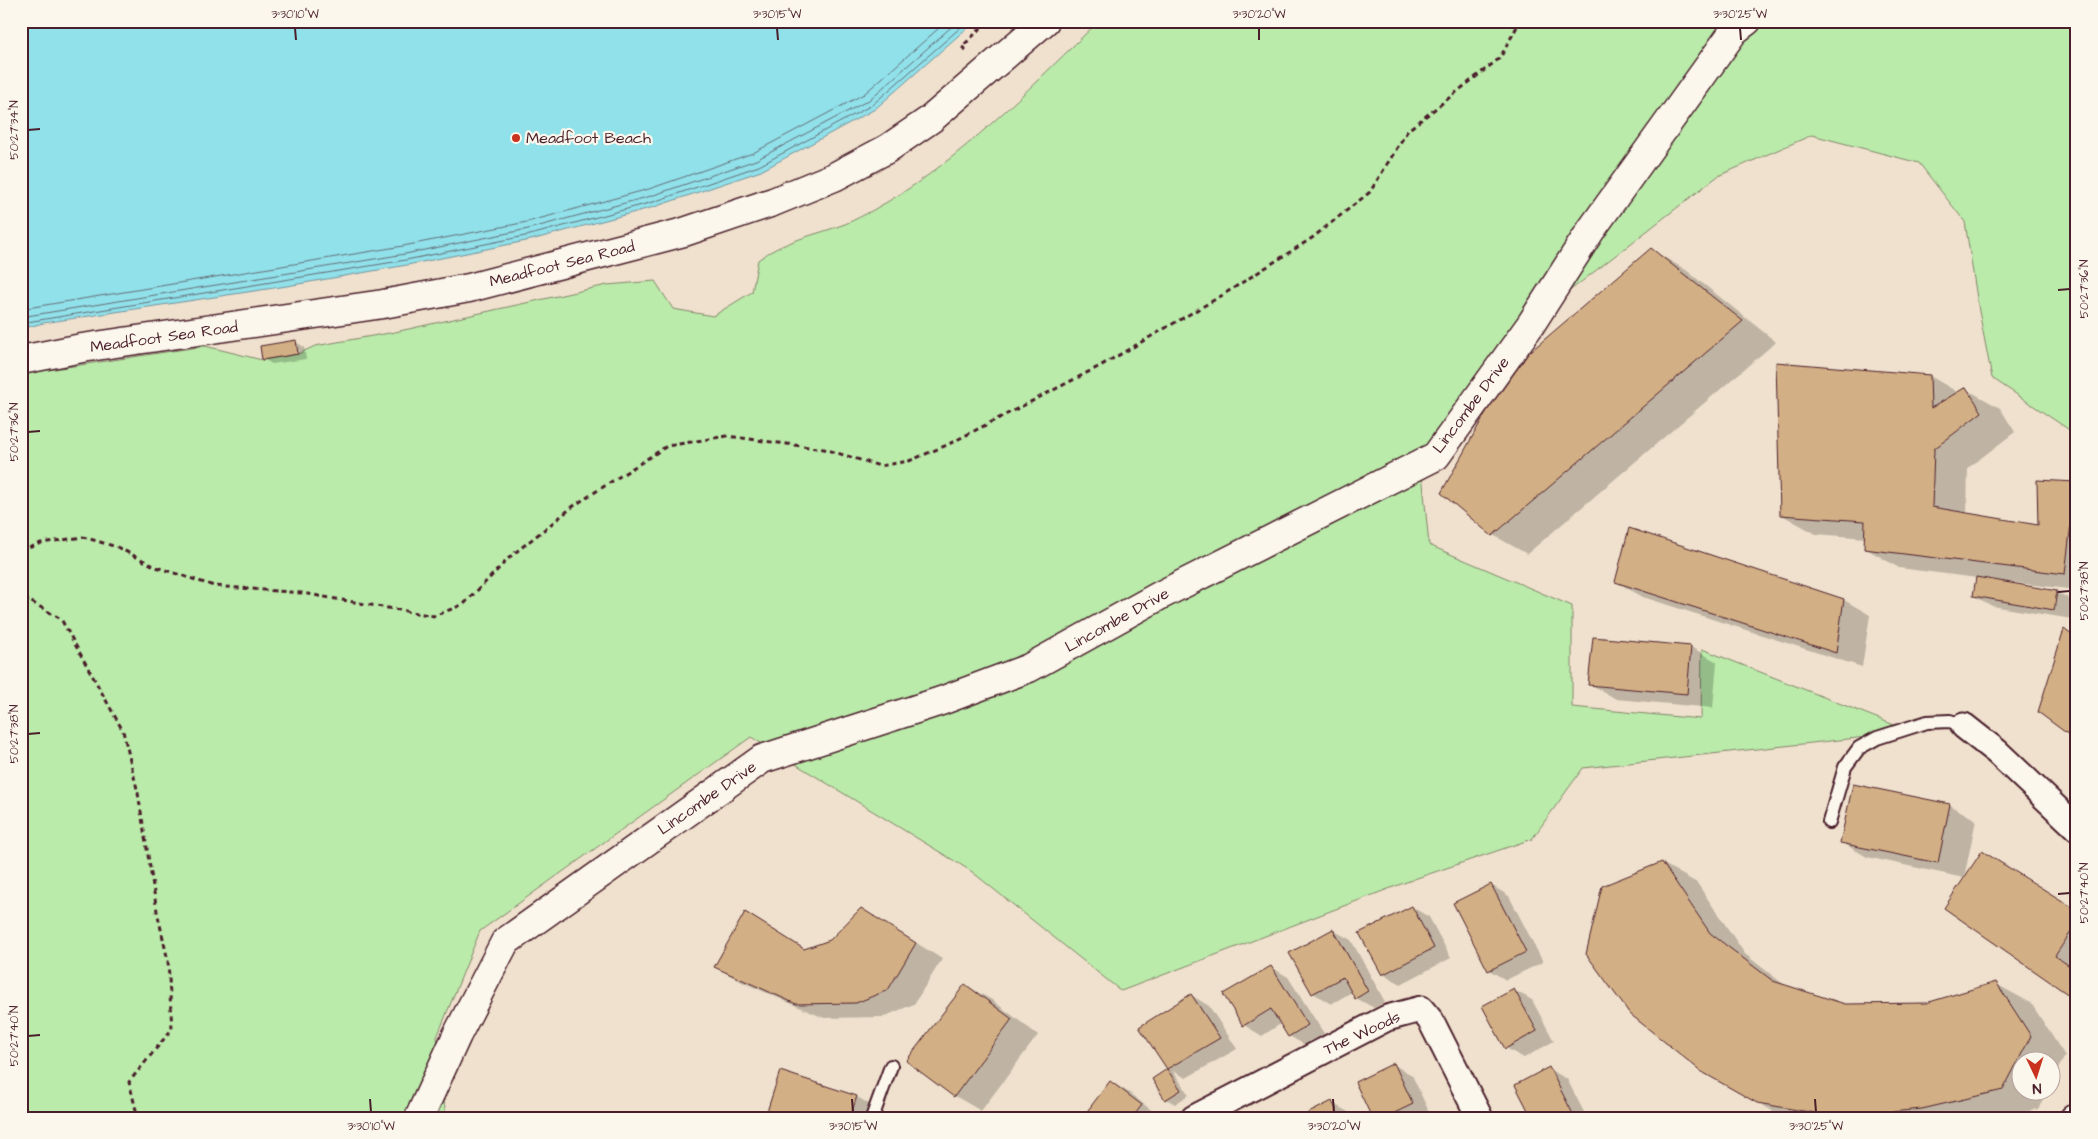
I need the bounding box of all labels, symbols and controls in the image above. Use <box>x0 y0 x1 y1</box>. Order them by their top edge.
text: 3°30'10"W <box>271 6 320 23</box>
text: 3°30'15"W <box>753 6 802 23</box>
text: 3°30'20"W <box>1233 6 1286 23</box>
text: 3°30'25"W <box>1713 6 1768 23</box>
text: 50°27'34"N <box>6 100 23 160</box>
place label: Meadfoot Beach <box>526 127 651 149</box>
marker: Meadfoot Beach <box>510 132 522 144</box>
street label: Meadfoot Sea Road <box>487 235 637 293</box>
text: 50°27'36"N <box>2076 259 2093 318</box>
street label: Meadfoot Sea Road <box>89 316 239 358</box>
street label: Lincombe Drive <box>1427 352 1515 458</box>
text: 50°27'36"N <box>6 402 23 461</box>
text: 50°27'38"N <box>2076 561 2093 621</box>
street label: Lincombe Drive <box>1061 582 1173 658</box>
text: 50°27'38"N <box>6 704 23 764</box>
street label: Lincombe Drive <box>653 756 761 840</box>
text: 50°27'40"N <box>2076 862 2093 924</box>
text: 50°27'40"N <box>6 1005 23 1067</box>
street label: The Woods <box>1320 1006 1404 1060</box>
north arrow <box>2010 1052 2060 1102</box>
text: N <box>2032 1078 2042 1098</box>
text: 3°30'10"W <box>347 1118 396 1135</box>
text: 3°30'15"W <box>829 1118 878 1135</box>
text: 3°30'20"W <box>1308 1118 1361 1135</box>
text: 3°30'25"W <box>1789 1118 1844 1135</box>

